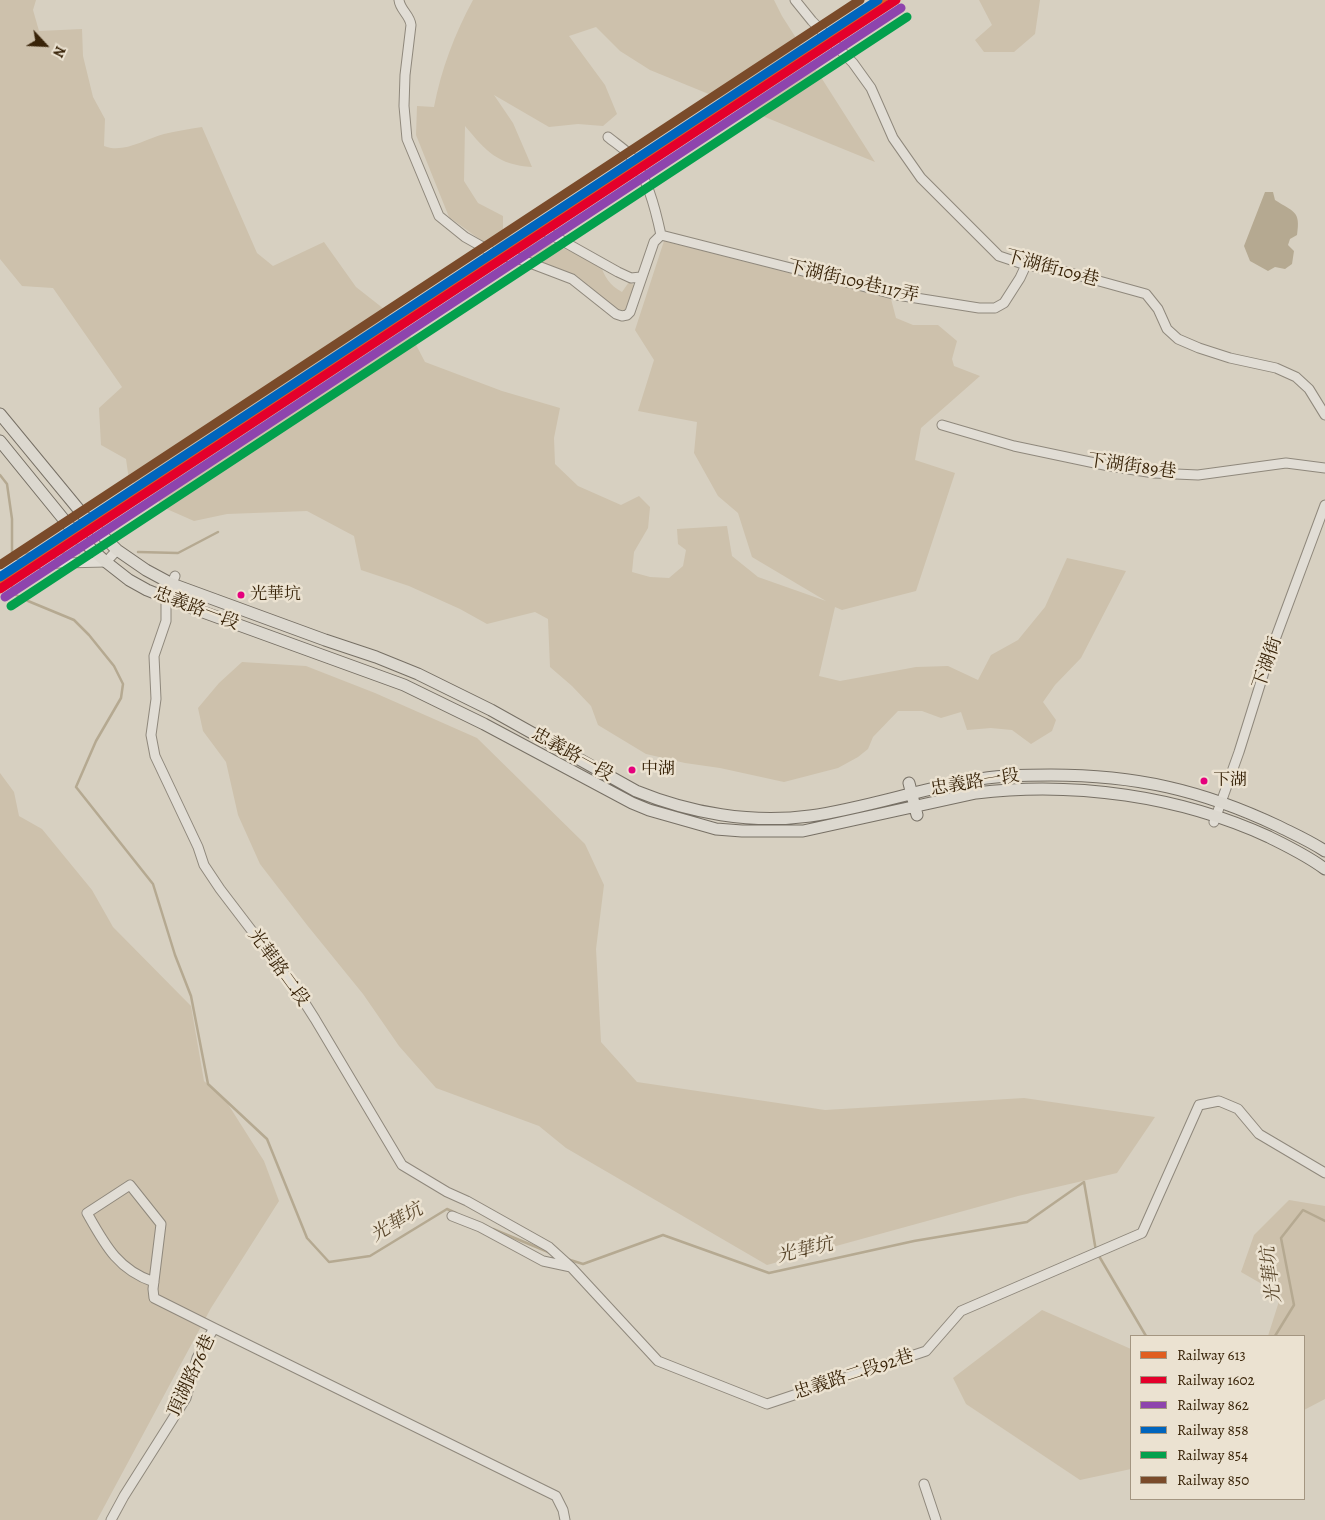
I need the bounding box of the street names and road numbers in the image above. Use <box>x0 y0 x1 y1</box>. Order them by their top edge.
street label: 下湖街109巷 <box>1003 246 1101 292</box>
street label: 下湖街109巷117弄 <box>785 256 921 308</box>
street label: 下湖街89巷 <box>1086 450 1178 484</box>
street label: 忠義路一段 <box>150 583 242 635</box>
street label: 下湖街 <box>1249 634 1287 692</box>
street label: 忠義路一段 <box>527 724 617 786</box>
street label: 忠義路一段 <box>929 765 1021 801</box>
street label: 光華路二段 <box>243 925 313 1011</box>
street label: 頂湖路76巷 <box>164 1332 220 1420</box>
street label: 忠義路二段92巷 <box>791 1345 917 1405</box>

